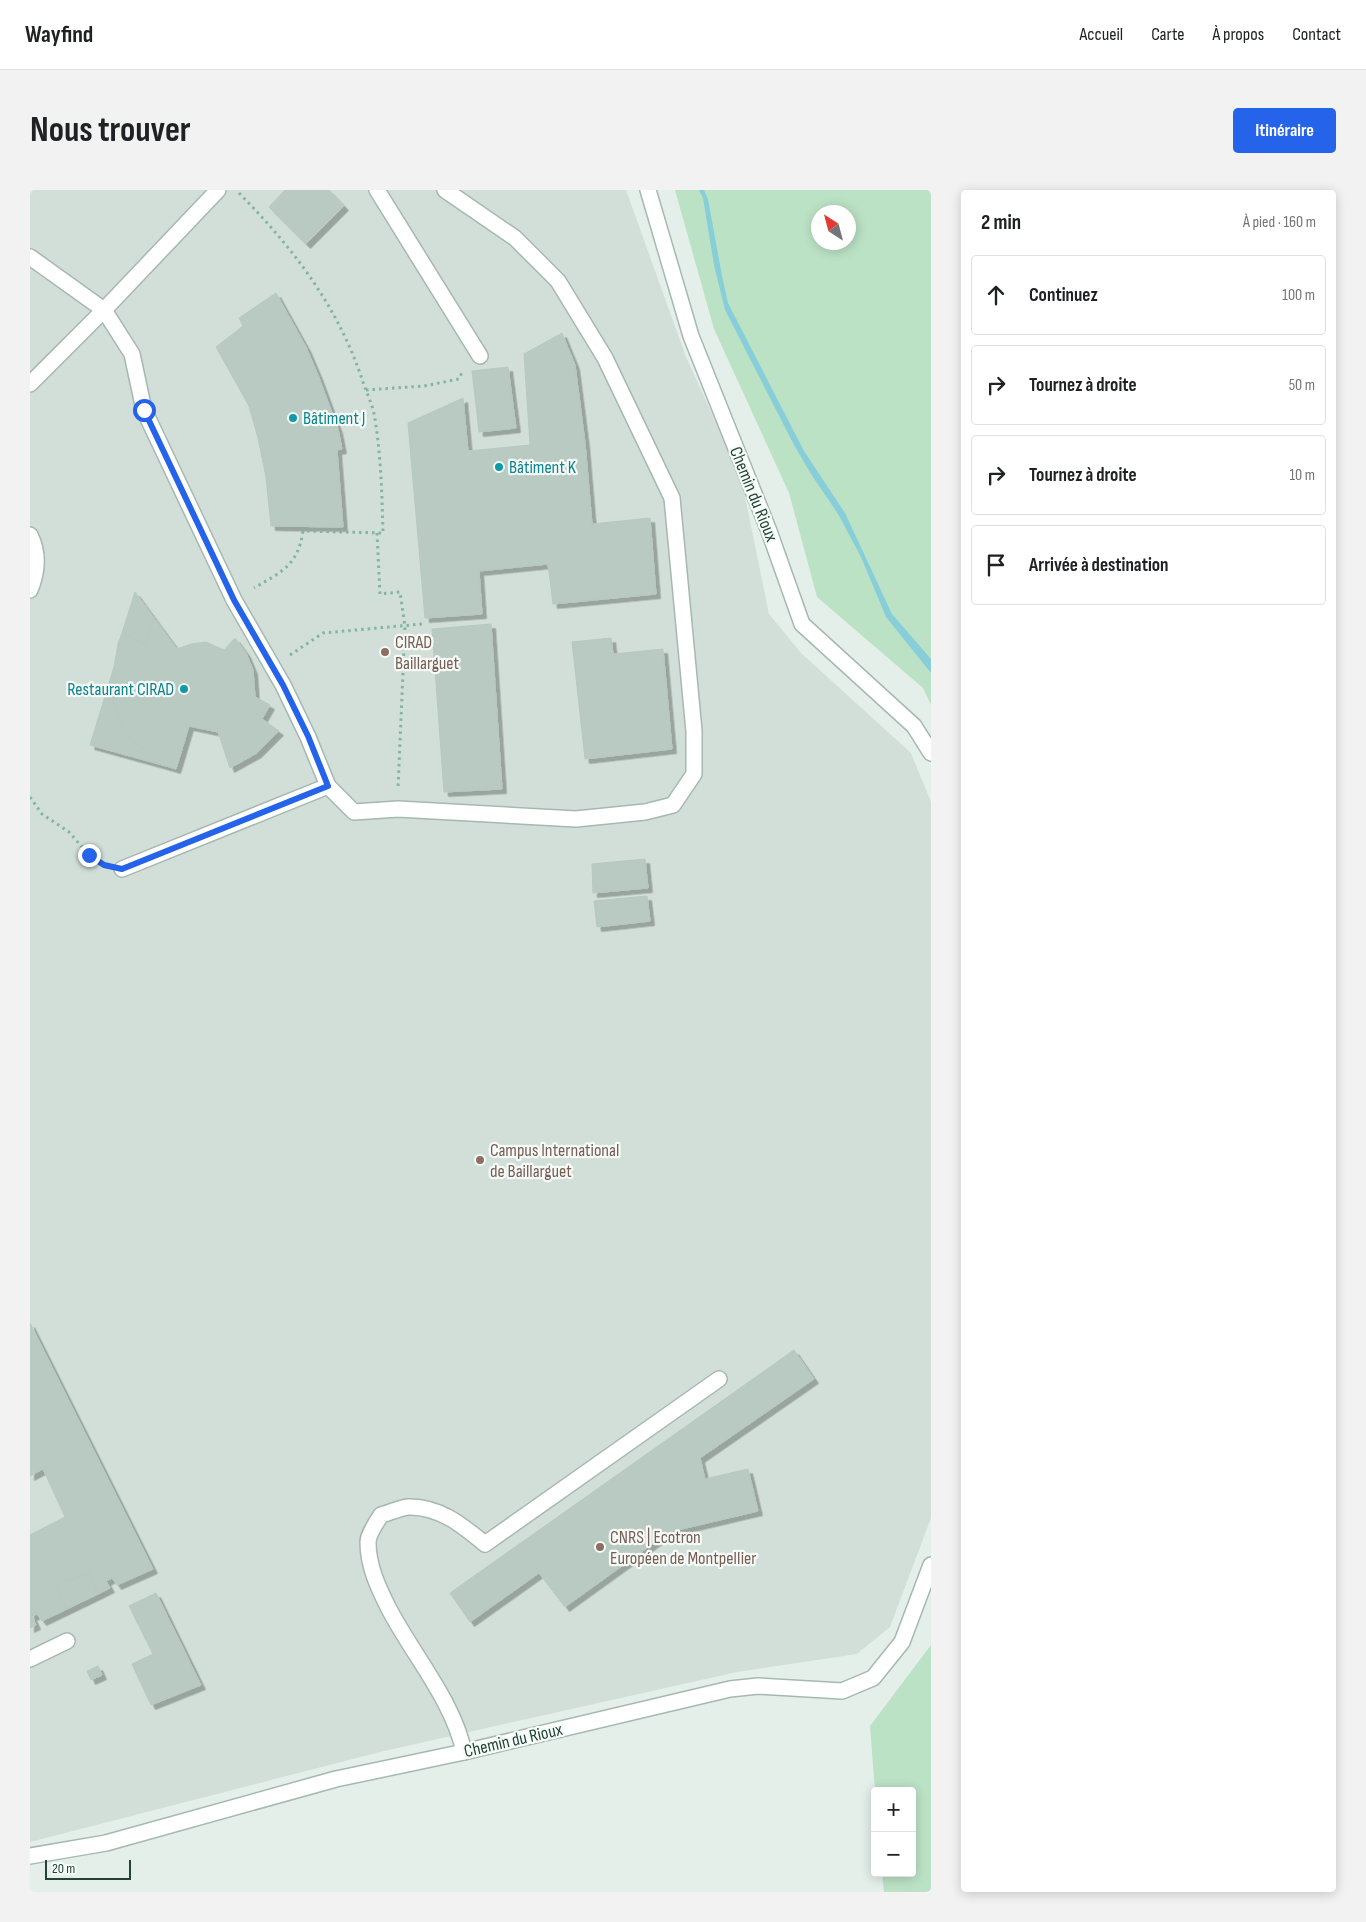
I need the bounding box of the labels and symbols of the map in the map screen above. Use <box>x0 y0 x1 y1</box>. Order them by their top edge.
north arrow <box>811 205 856 250</box>
route start <box>133 399 156 422</box>
place label: Bâtiment J <box>303 408 366 429</box>
marker: Bâtiment J <box>287 412 299 424</box>
street label: Chemin du Rioux <box>725 444 782 545</box>
place label: Bâtiment K <box>509 457 577 478</box>
marker: Bâtiment K <box>493 461 505 473</box>
place label: CIRAD Baillarguet <box>395 632 460 674</box>
marker: CIRAD Baillarguet <box>379 646 391 658</box>
place label: Restaurant CIRAD <box>67 679 174 700</box>
marker: Restaurant CIRAD <box>178 683 190 695</box>
route end <box>78 844 101 867</box>
place label: Campus International de Baillarguet <box>490 1140 619 1182</box>
marker: Campus International de Baillarguet <box>474 1154 486 1166</box>
place label: CNRS | Ecotron Européen de Montpellier <box>610 1527 756 1569</box>
marker: CNRS | Ecotron Européen de Montpellier <box>594 1541 606 1553</box>
street label: Chemin du Rioux <box>462 1719 565 1762</box>
scale bar <box>45 1857 131 1880</box>

